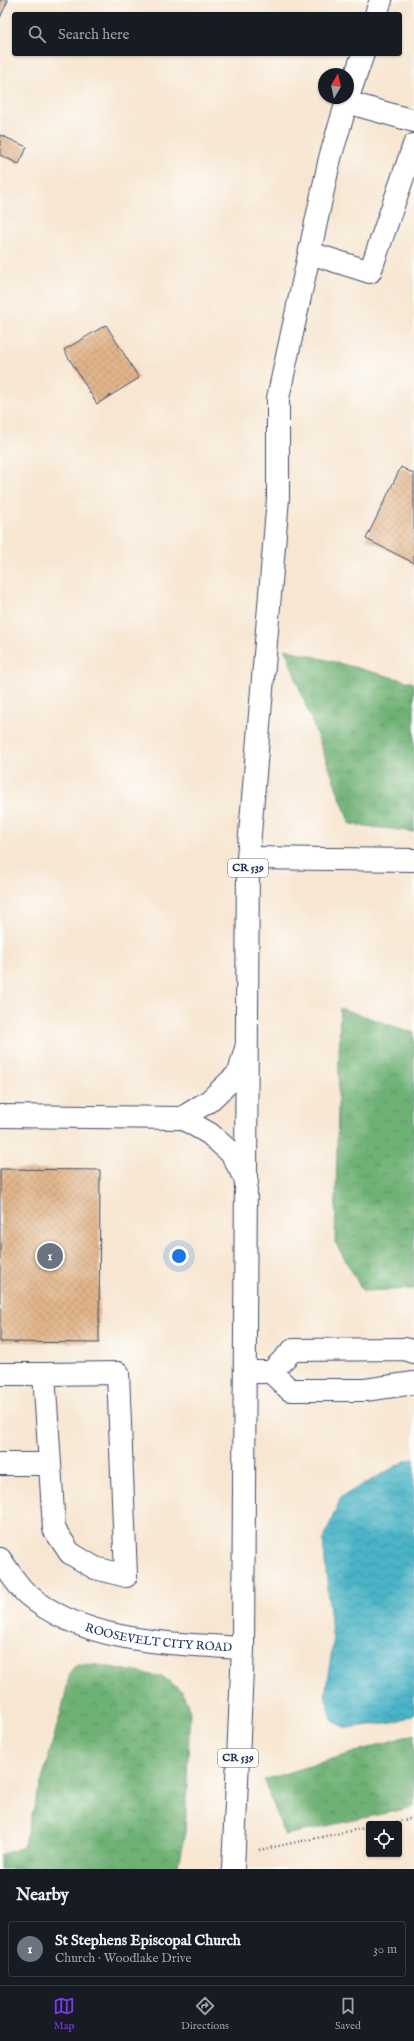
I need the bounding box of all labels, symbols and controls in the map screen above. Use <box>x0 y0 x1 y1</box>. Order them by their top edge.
search box <box>12 12 402 56</box>
icon: search <box>26 23 48 45</box>
text: Search here <box>58 25 129 44</box>
north arrow <box>318 68 354 104</box>
road number: CR 539 <box>228 859 268 877</box>
pin: 1 <box>37 1241 63 1271</box>
your location <box>169 1246 189 1266</box>
street label: ROOSEVELT CITY ROAD <box>83 1620 233 1655</box>
road number: CR 539 <box>218 1749 258 1767</box>
map controls <box>366 1821 402 1857</box>
button: locate <box>366 1821 402 1857</box>
text: Nearby <box>16 1885 69 1906</box>
text: St Stephens Episcopal Church <box>55 1931 241 1950</box>
text: 1 <box>28 1941 32 1958</box>
text: 30 m <box>373 1941 397 1958</box>
text: Church · Woodlake Drive <box>55 1950 191 1967</box>
tab: Map <box>53 1995 75 2033</box>
tab: Directions <box>181 1995 229 2033</box>
tab: Saved <box>335 1995 361 2033</box>

